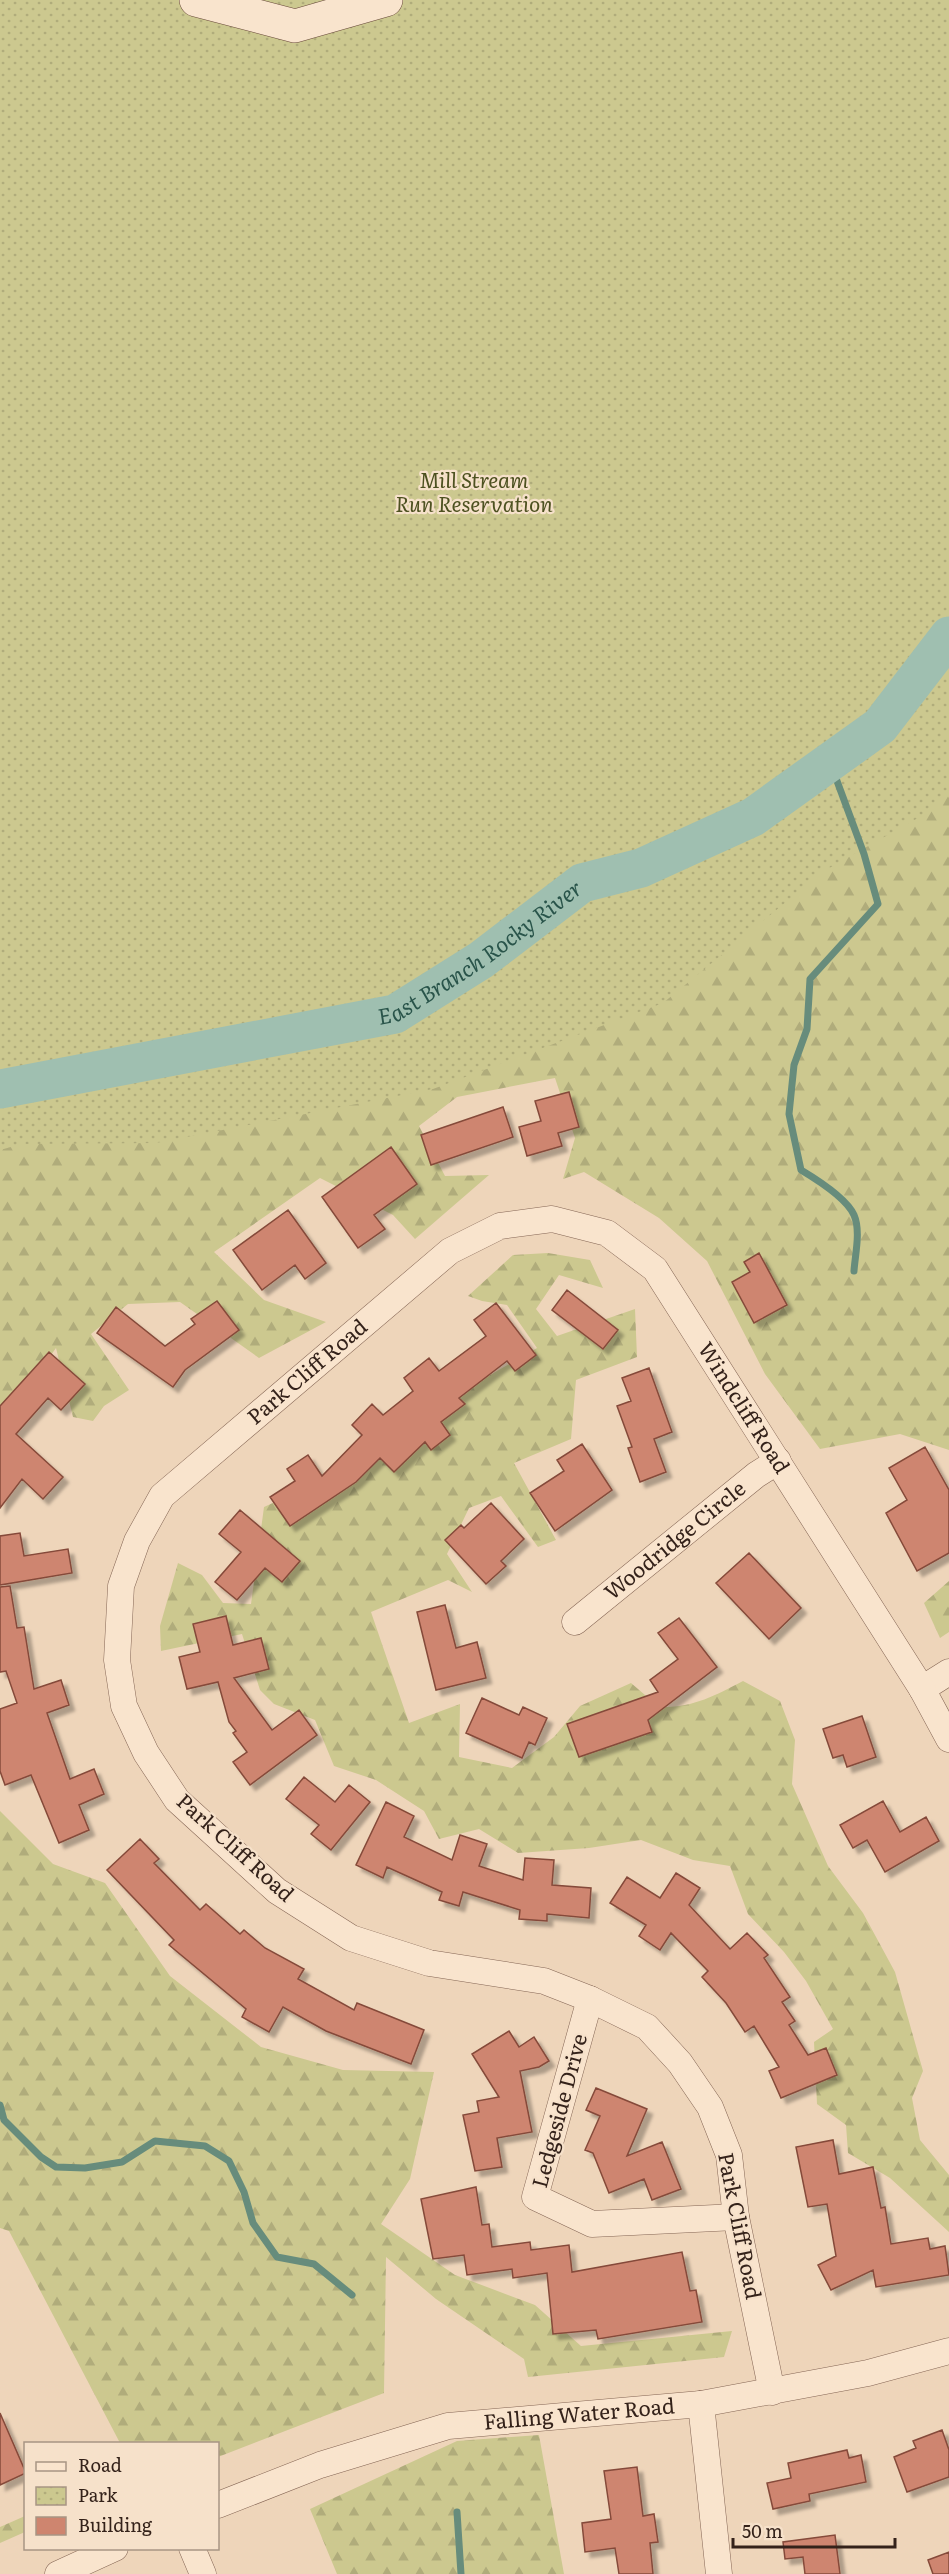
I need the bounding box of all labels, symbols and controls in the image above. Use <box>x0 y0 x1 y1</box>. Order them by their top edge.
park label: Mill Stream Run Reservation <box>395 463 553 518</box>
water label: East Branch Rocky River <box>375 871 588 1032</box>
street label: Park Cliff Road <box>239 1310 373 1430</box>
street label: Windcliff Road <box>692 1335 799 1479</box>
street label: Woodridge Circle <box>596 1472 751 1606</box>
street label: Park Cliff Road <box>171 1785 303 1908</box>
street label: Ledgeside Drive <box>522 2030 593 2191</box>
street label: Park Cliff Road <box>712 2149 771 2302</box>
street label: Falling Water Road <box>482 2388 676 2436</box>
legend <box>24 2442 219 2550</box>
text: Road <box>78 2451 122 2478</box>
text: Park <box>78 2481 119 2508</box>
text: Building <box>78 2511 153 2538</box>
scale bar <box>733 2511 895 2549</box>
text: 50 m <box>742 2517 783 2544</box>

